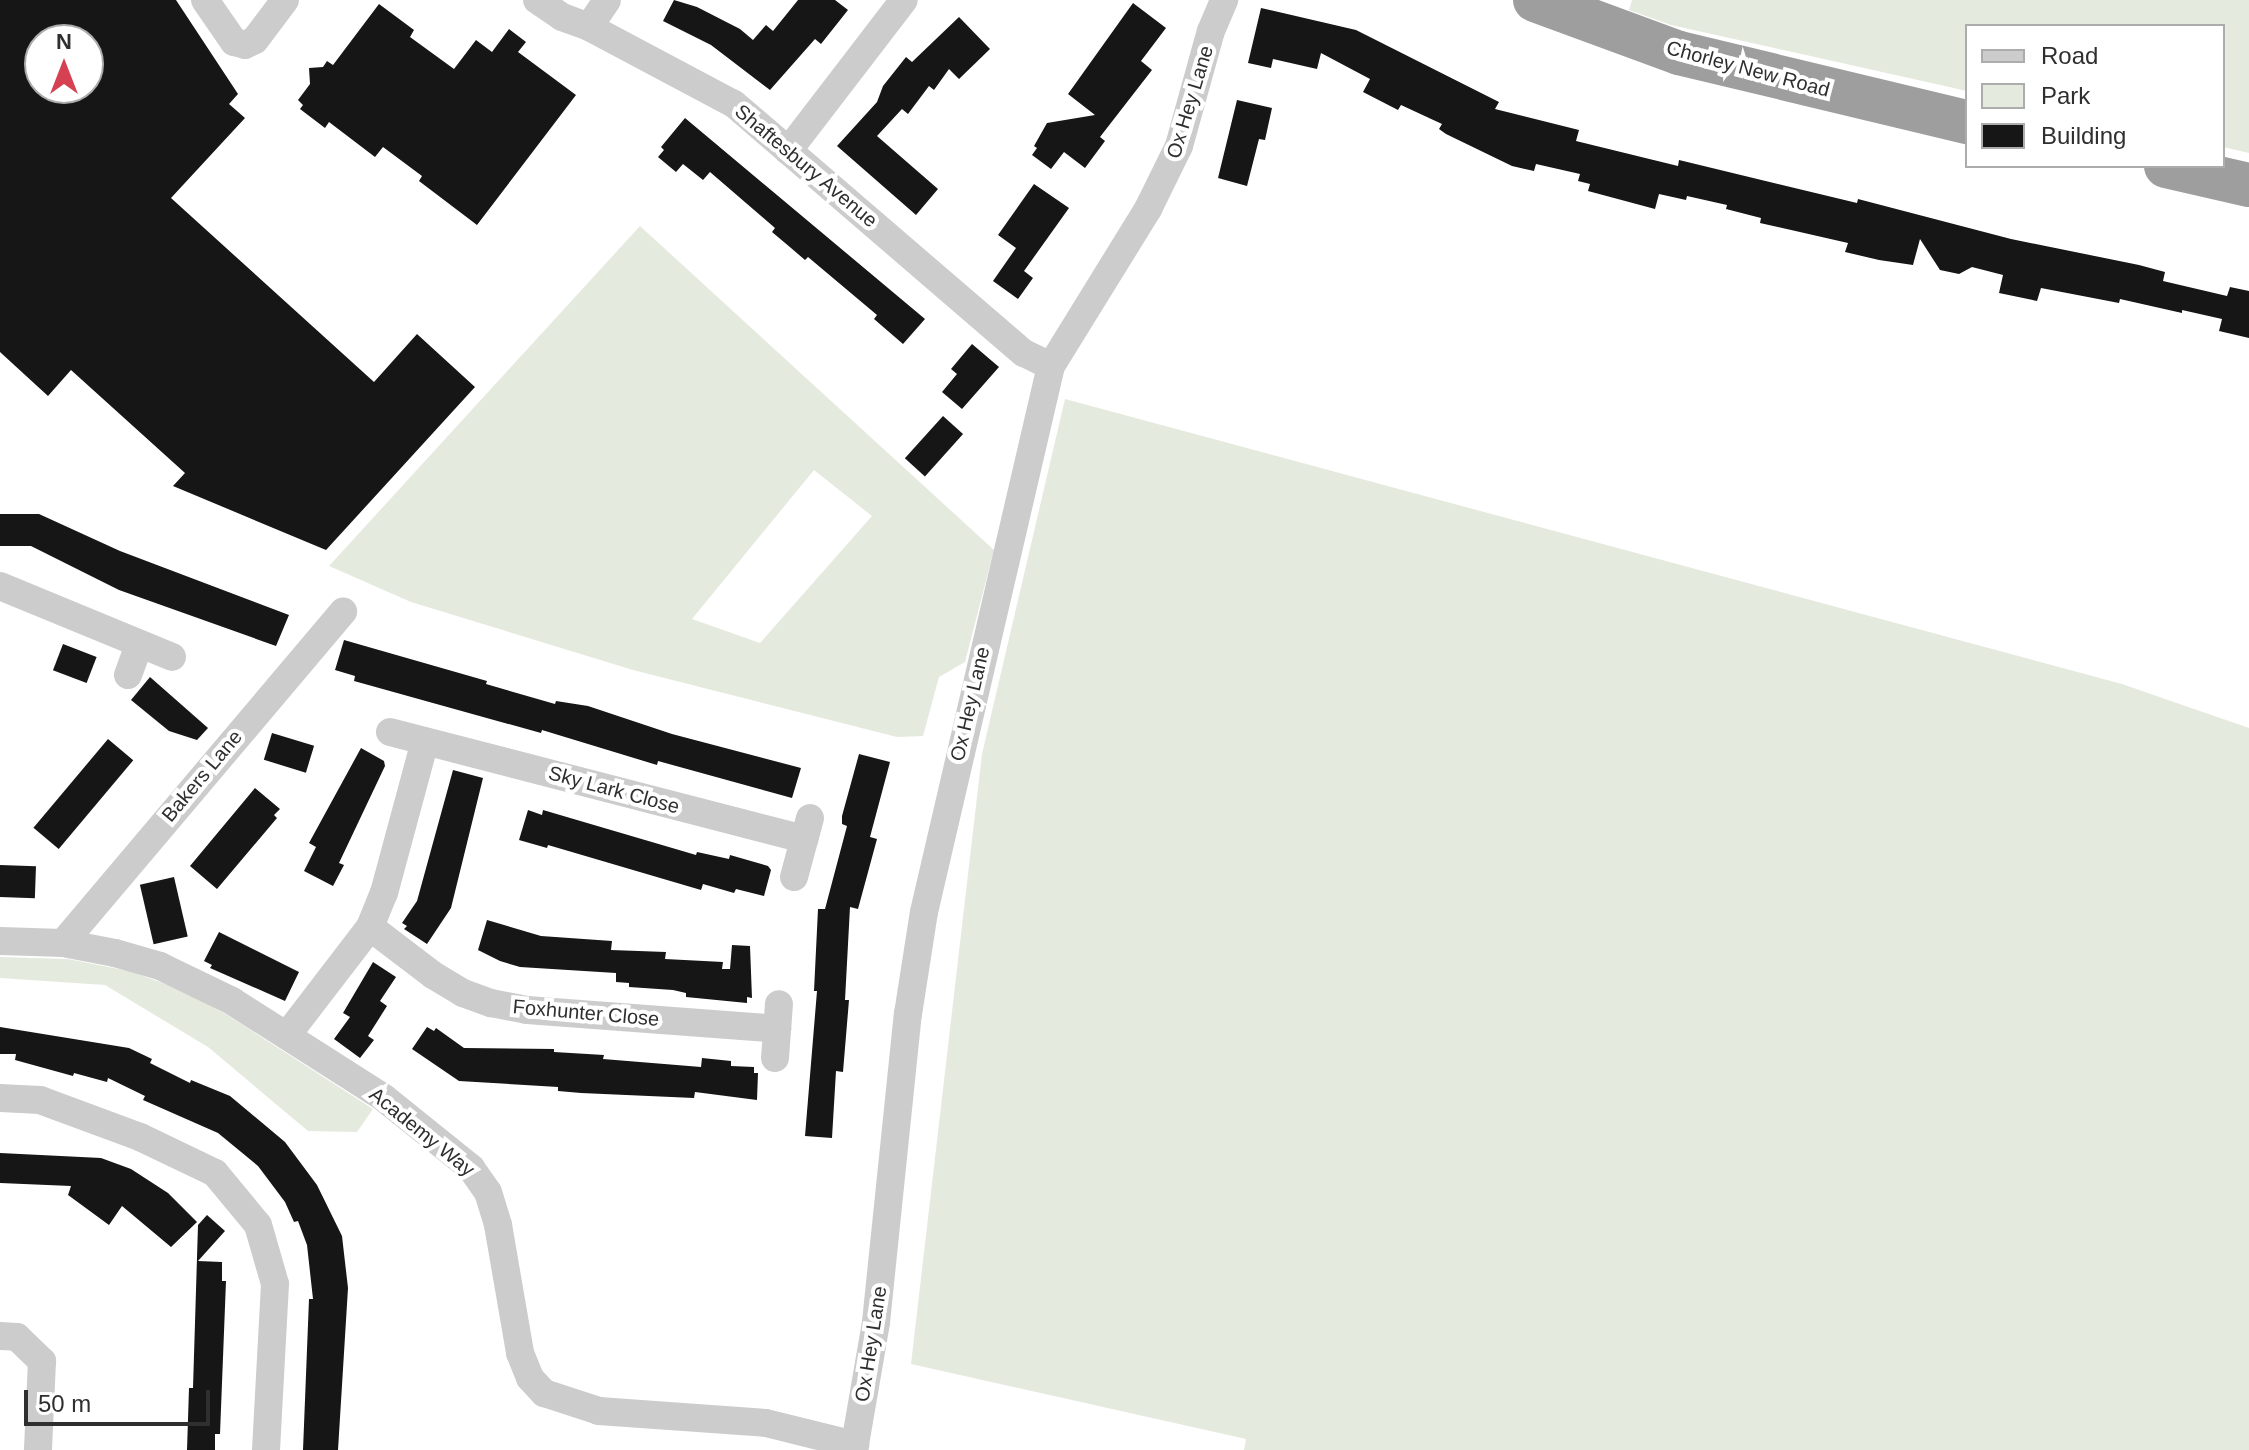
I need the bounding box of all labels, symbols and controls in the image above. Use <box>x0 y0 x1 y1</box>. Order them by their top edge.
north arrow <box>24 24 104 104</box>
legend <box>1965 24 2225 168</box>
text: N <box>56 29 72 54</box>
street label: Chorley New Road <box>1664 36 1832 102</box>
text: Road <box>2041 42 2098 69</box>
street label: Ox Hey Lane <box>1161 43 1219 161</box>
text: Park <box>2041 82 2090 109</box>
street label: Shaftesbury Avenue <box>729 99 883 233</box>
text: Building <box>2041 122 2126 149</box>
street label: Ox Hey Lane <box>945 644 995 764</box>
street label: Bakers Lane <box>157 725 247 827</box>
street label: Sky Lark Close <box>546 761 682 819</box>
street label: Foxhunter Close <box>512 995 660 1031</box>
street label: Academy Way <box>365 1082 479 1182</box>
street label: Ox Hey Lane <box>850 1284 892 1404</box>
scale bar <box>28 1374 214 1424</box>
text: 50 m <box>38 1390 91 1417</box>

